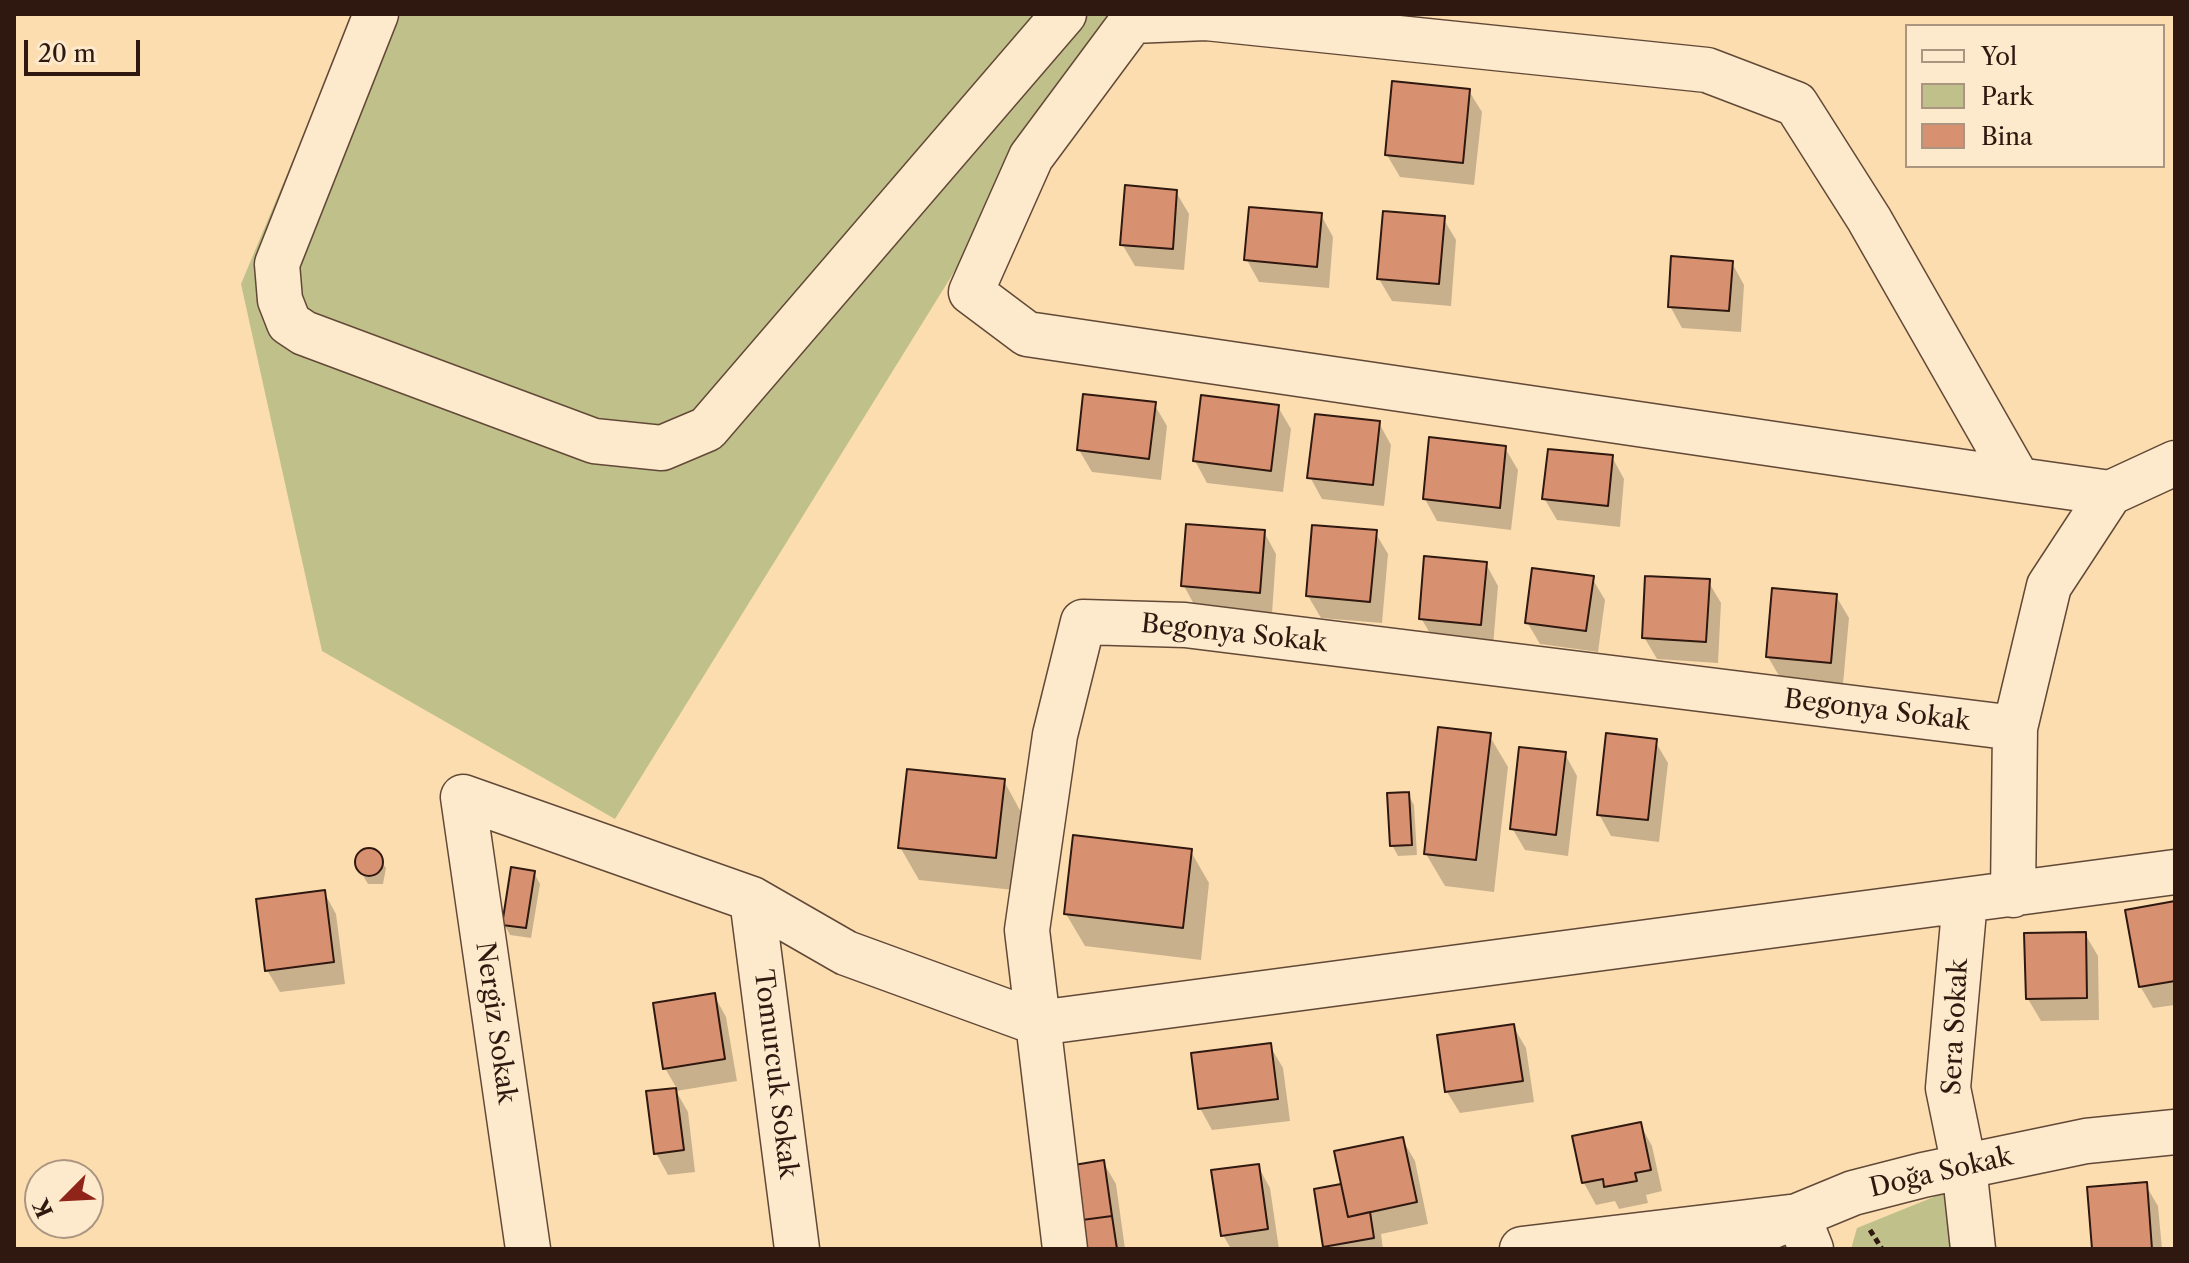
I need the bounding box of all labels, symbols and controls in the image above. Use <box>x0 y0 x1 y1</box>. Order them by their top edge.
scale bar <box>28 24 144 74</box>
legend <box>1905 24 2165 168</box>
text: 20 m <box>38 39 96 68</box>
text: Yol <box>1981 42 2017 71</box>
text: Park <box>1981 82 2033 111</box>
text: Bina <box>1981 122 2033 151</box>
street label: Begonya Sokak <box>1139 609 1329 659</box>
street label: Begonya Sokak <box>1782 684 1972 738</box>
street label: Nergiz Sokak <box>468 940 522 1106</box>
street label: Sera Sokak <box>1937 958 1975 1096</box>
street label: Tomurcuk Sokak <box>747 968 803 1180</box>
street label: Doğa Sokak <box>1866 1141 2016 1205</box>
north arrow <box>24 1159 104 1239</box>
text: K <box>28 1195 59 1222</box>

